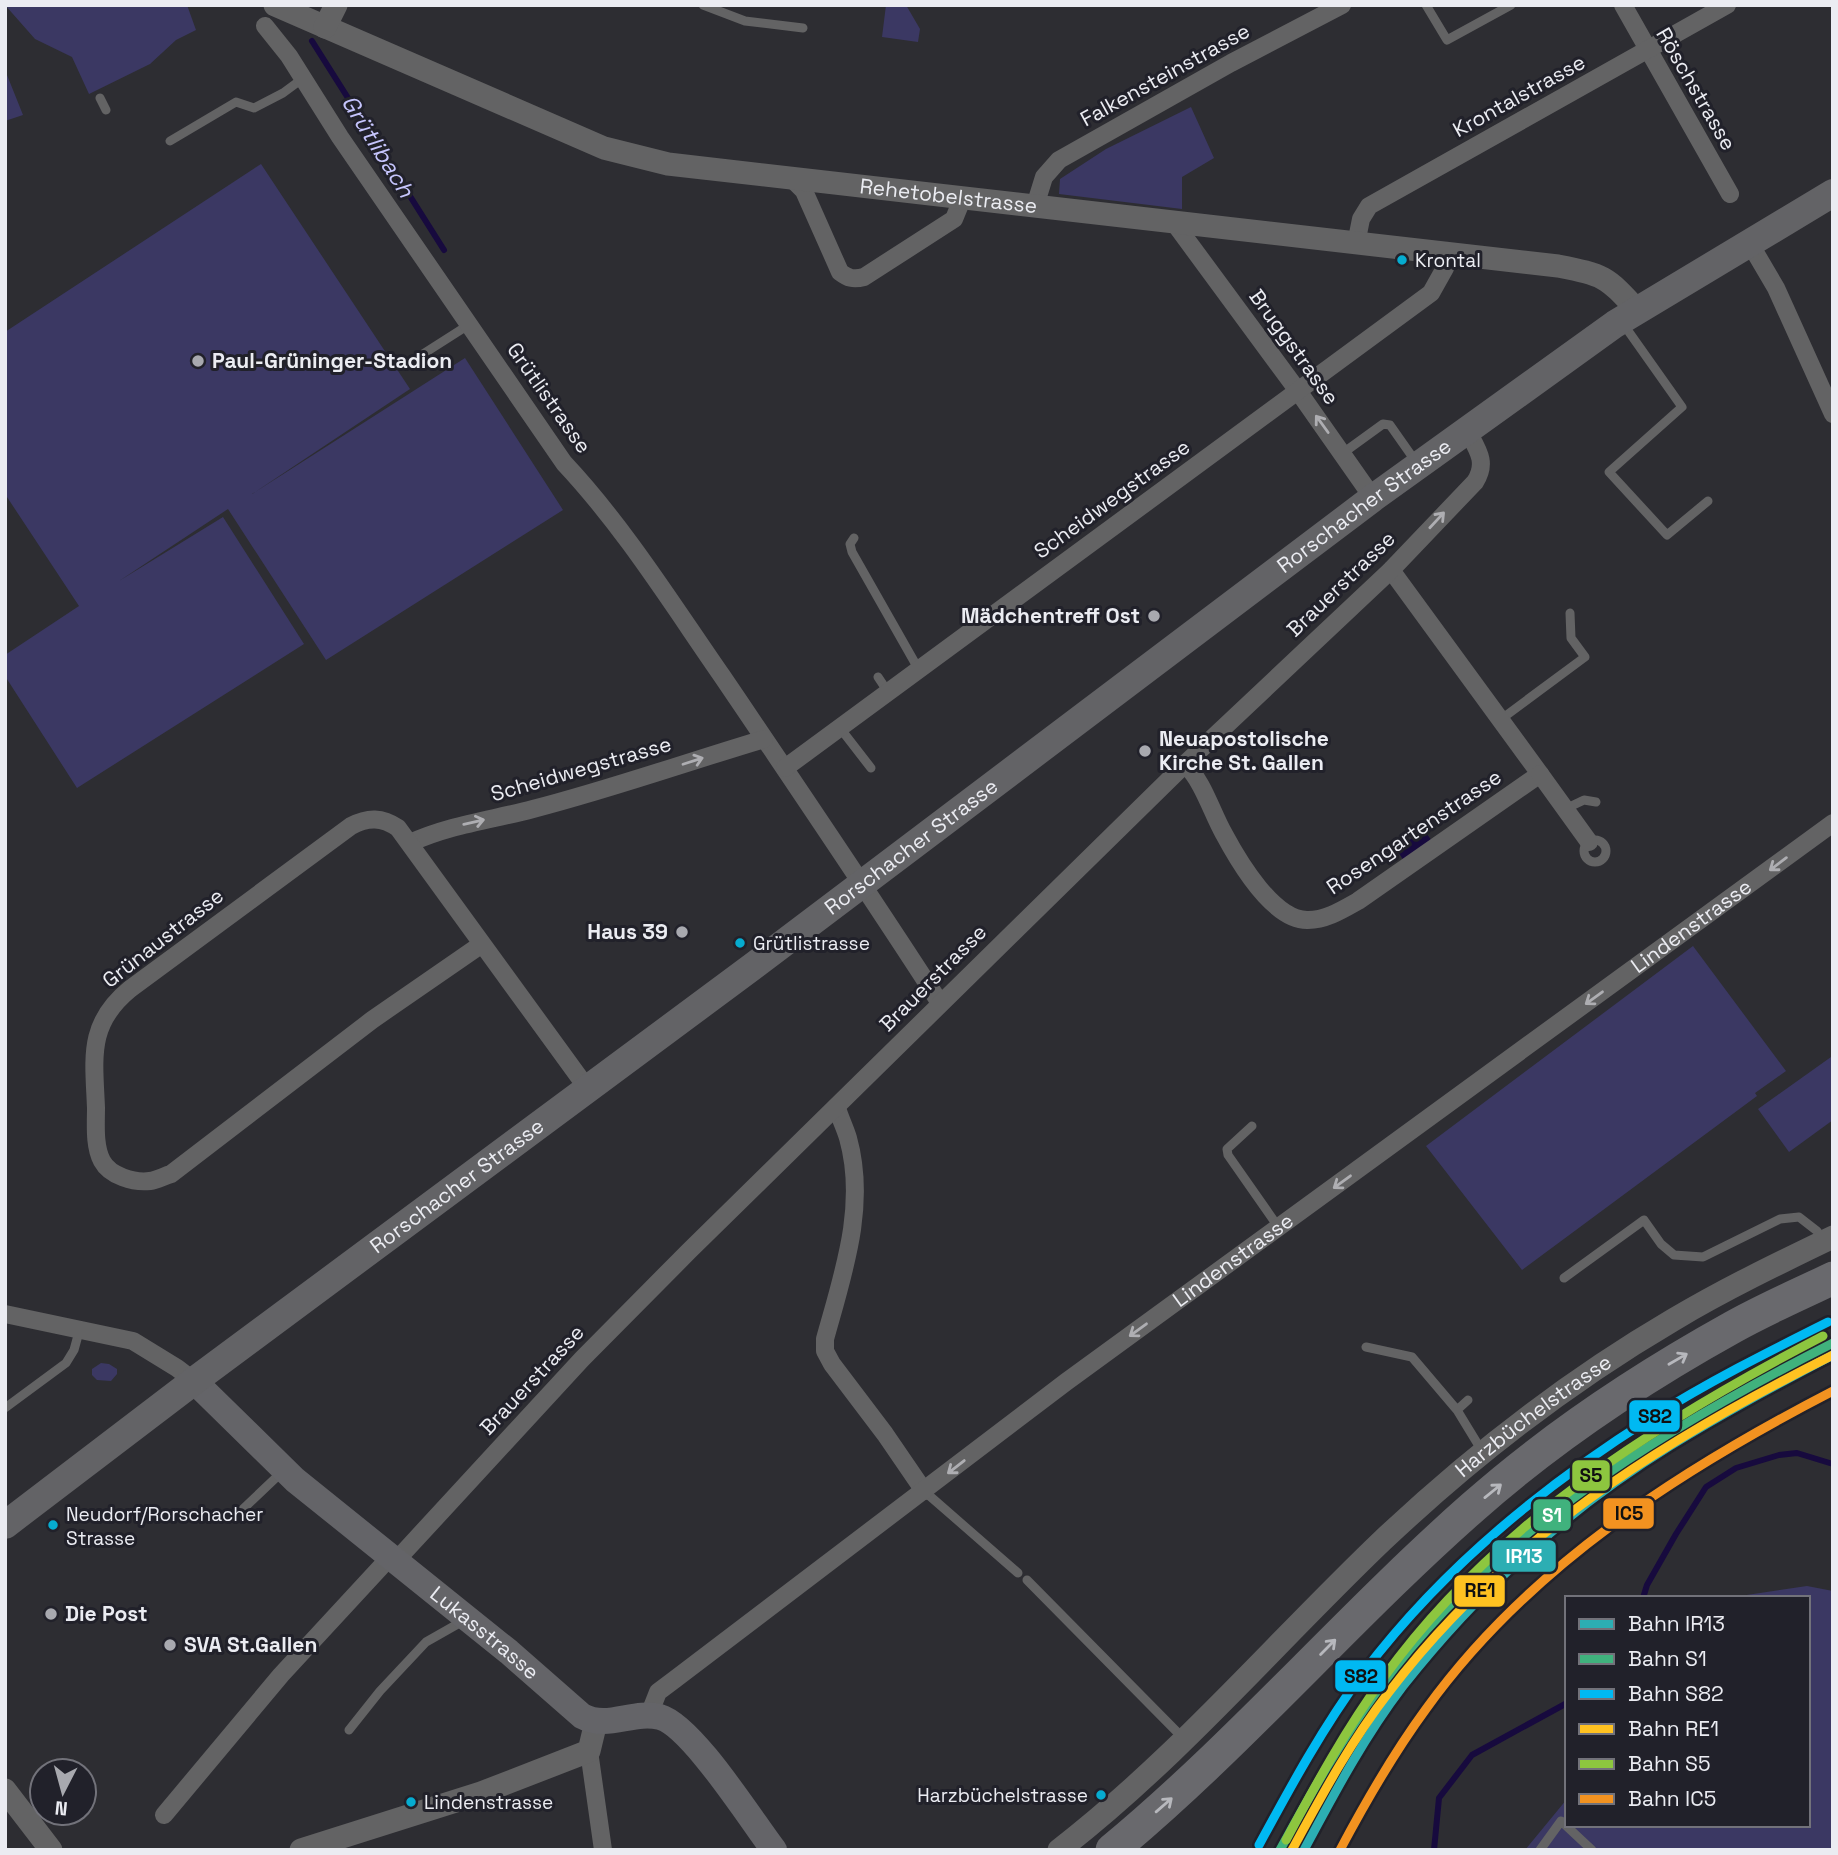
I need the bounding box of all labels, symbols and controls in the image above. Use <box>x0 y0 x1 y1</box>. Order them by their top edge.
street label: Falkensteinstrasse <box>1075 17 1254 132</box>
street label: Röschstrasse <box>1650 23 1742 155</box>
street label: Krontalstrasse <box>1448 48 1590 143</box>
water label: Grütlibach <box>335 89 422 204</box>
street label: Rehetobelstrasse <box>858 172 1039 219</box>
place label: Krontal <box>1415 248 1481 273</box>
marker: Krontal <box>1395 253 1409 267</box>
street label: Bruggstrasse <box>1243 284 1345 410</box>
street label: Grütlistrasse <box>501 337 598 458</box>
place label: Paul-Grüninger-Stadion <box>212 347 452 374</box>
marker: Paul-Grüninger-Stadion <box>190 353 206 369</box>
one-way arrow <box>1315 415 1329 434</box>
street label: Rorschacher Strasse <box>1271 432 1456 579</box>
street label: Scheidwegstrasse <box>1028 433 1195 564</box>
one-way arrow <box>1429 512 1446 529</box>
street label: Brauerstrasse <box>1281 525 1401 642</box>
place label: Mädchentreff Ost <box>961 602 1140 629</box>
marker: Mädchentreff Ost <box>1146 608 1162 624</box>
place label: Neuapostolische Kirche St. Gallen <box>1159 725 1329 776</box>
street label: Scheidwegstrasse <box>487 730 674 807</box>
marker: Neuapostolische Kirche St. Gallen <box>1137 743 1153 759</box>
one-way arrow <box>682 754 704 766</box>
street label: Rosengartenstrasse <box>1321 763 1506 900</box>
street label: Rorschacher Strasse <box>819 772 1003 920</box>
one-way arrow <box>462 815 485 829</box>
one-way arrow <box>1769 856 1788 871</box>
street label: Lindenstrasse <box>1625 873 1757 979</box>
street label: Grünaustrasse <box>97 882 229 993</box>
place label: Haus 39 <box>587 918 668 945</box>
street label: Brauerstrasse <box>873 918 992 1037</box>
marker: Haus 39 <box>674 924 690 940</box>
place label: Grütlistrasse <box>753 931 870 956</box>
marker: Grütlistrasse <box>733 936 747 950</box>
one-way arrow <box>1585 991 1604 1005</box>
street label: Rorschacher Strasse <box>364 1112 549 1259</box>
one-way arrow <box>1333 1175 1352 1189</box>
street label: Lindenstrasse <box>1167 1207 1299 1313</box>
street label: Brauerstrasse <box>474 1319 590 1440</box>
one-way arrow <box>1129 1323 1148 1337</box>
street label: Harzbüchelstrasse <box>1449 1348 1616 1483</box>
one-way arrow <box>1667 1352 1687 1366</box>
line badge: S82 <box>1628 1399 1681 1433</box>
text: S82 <box>1638 1404 1672 1429</box>
one-way arrow <box>948 1459 966 1474</box>
line badge: S5 <box>1571 1459 1611 1492</box>
text: S5 <box>1580 1463 1602 1488</box>
one-way arrow <box>1483 1483 1501 1499</box>
line badge: IC5 <box>1602 1497 1655 1530</box>
line badge: S1 <box>1532 1498 1572 1532</box>
text: IC5 <box>1615 1501 1643 1526</box>
place label: Neudorf/Rorschacher Strasse <box>66 1502 263 1551</box>
text: S1 <box>1542 1503 1562 1528</box>
marker: Neudorf/Rorschacher Strasse <box>46 1518 60 1532</box>
line badge: IR13 <box>1491 1539 1557 1573</box>
text: IR13 <box>1505 1544 1543 1569</box>
line badge: RE1 <box>1453 1574 1506 1608</box>
text: RE1 <box>1464 1578 1496 1603</box>
street label: Lukasstrasse <box>425 1580 545 1685</box>
legend <box>1565 1596 1810 1827</box>
place label: Die Post <box>65 1600 148 1627</box>
marker: Die Post <box>43 1606 59 1622</box>
text: Bahn IR13 <box>1628 1610 1725 1637</box>
place label: SVA St.Gallen <box>184 1631 317 1658</box>
marker: SVA St.Gallen <box>162 1637 178 1653</box>
one-way arrow <box>1319 1639 1336 1656</box>
text: Bahn S1 <box>1628 1645 1707 1672</box>
line badge: S82 <box>1334 1659 1387 1693</box>
text: S82 <box>1344 1664 1378 1689</box>
text: Bahn S82 <box>1628 1680 1724 1707</box>
text: Bahn RE1 <box>1628 1715 1719 1742</box>
text: Bahn S5 <box>1628 1750 1711 1777</box>
north arrow <box>28 1757 98 1827</box>
place label: Harzbüchelstrasse <box>917 1783 1088 1808</box>
text: Bahn IC5 <box>1628 1785 1716 1812</box>
marker: Harzbüchelstrasse <box>1094 1788 1108 1802</box>
place label: Lindenstrasse <box>424 1790 553 1815</box>
text: N <box>54 1795 69 1822</box>
marker: Lindenstrasse <box>404 1795 418 1809</box>
one-way arrow <box>1155 1797 1173 1813</box>

